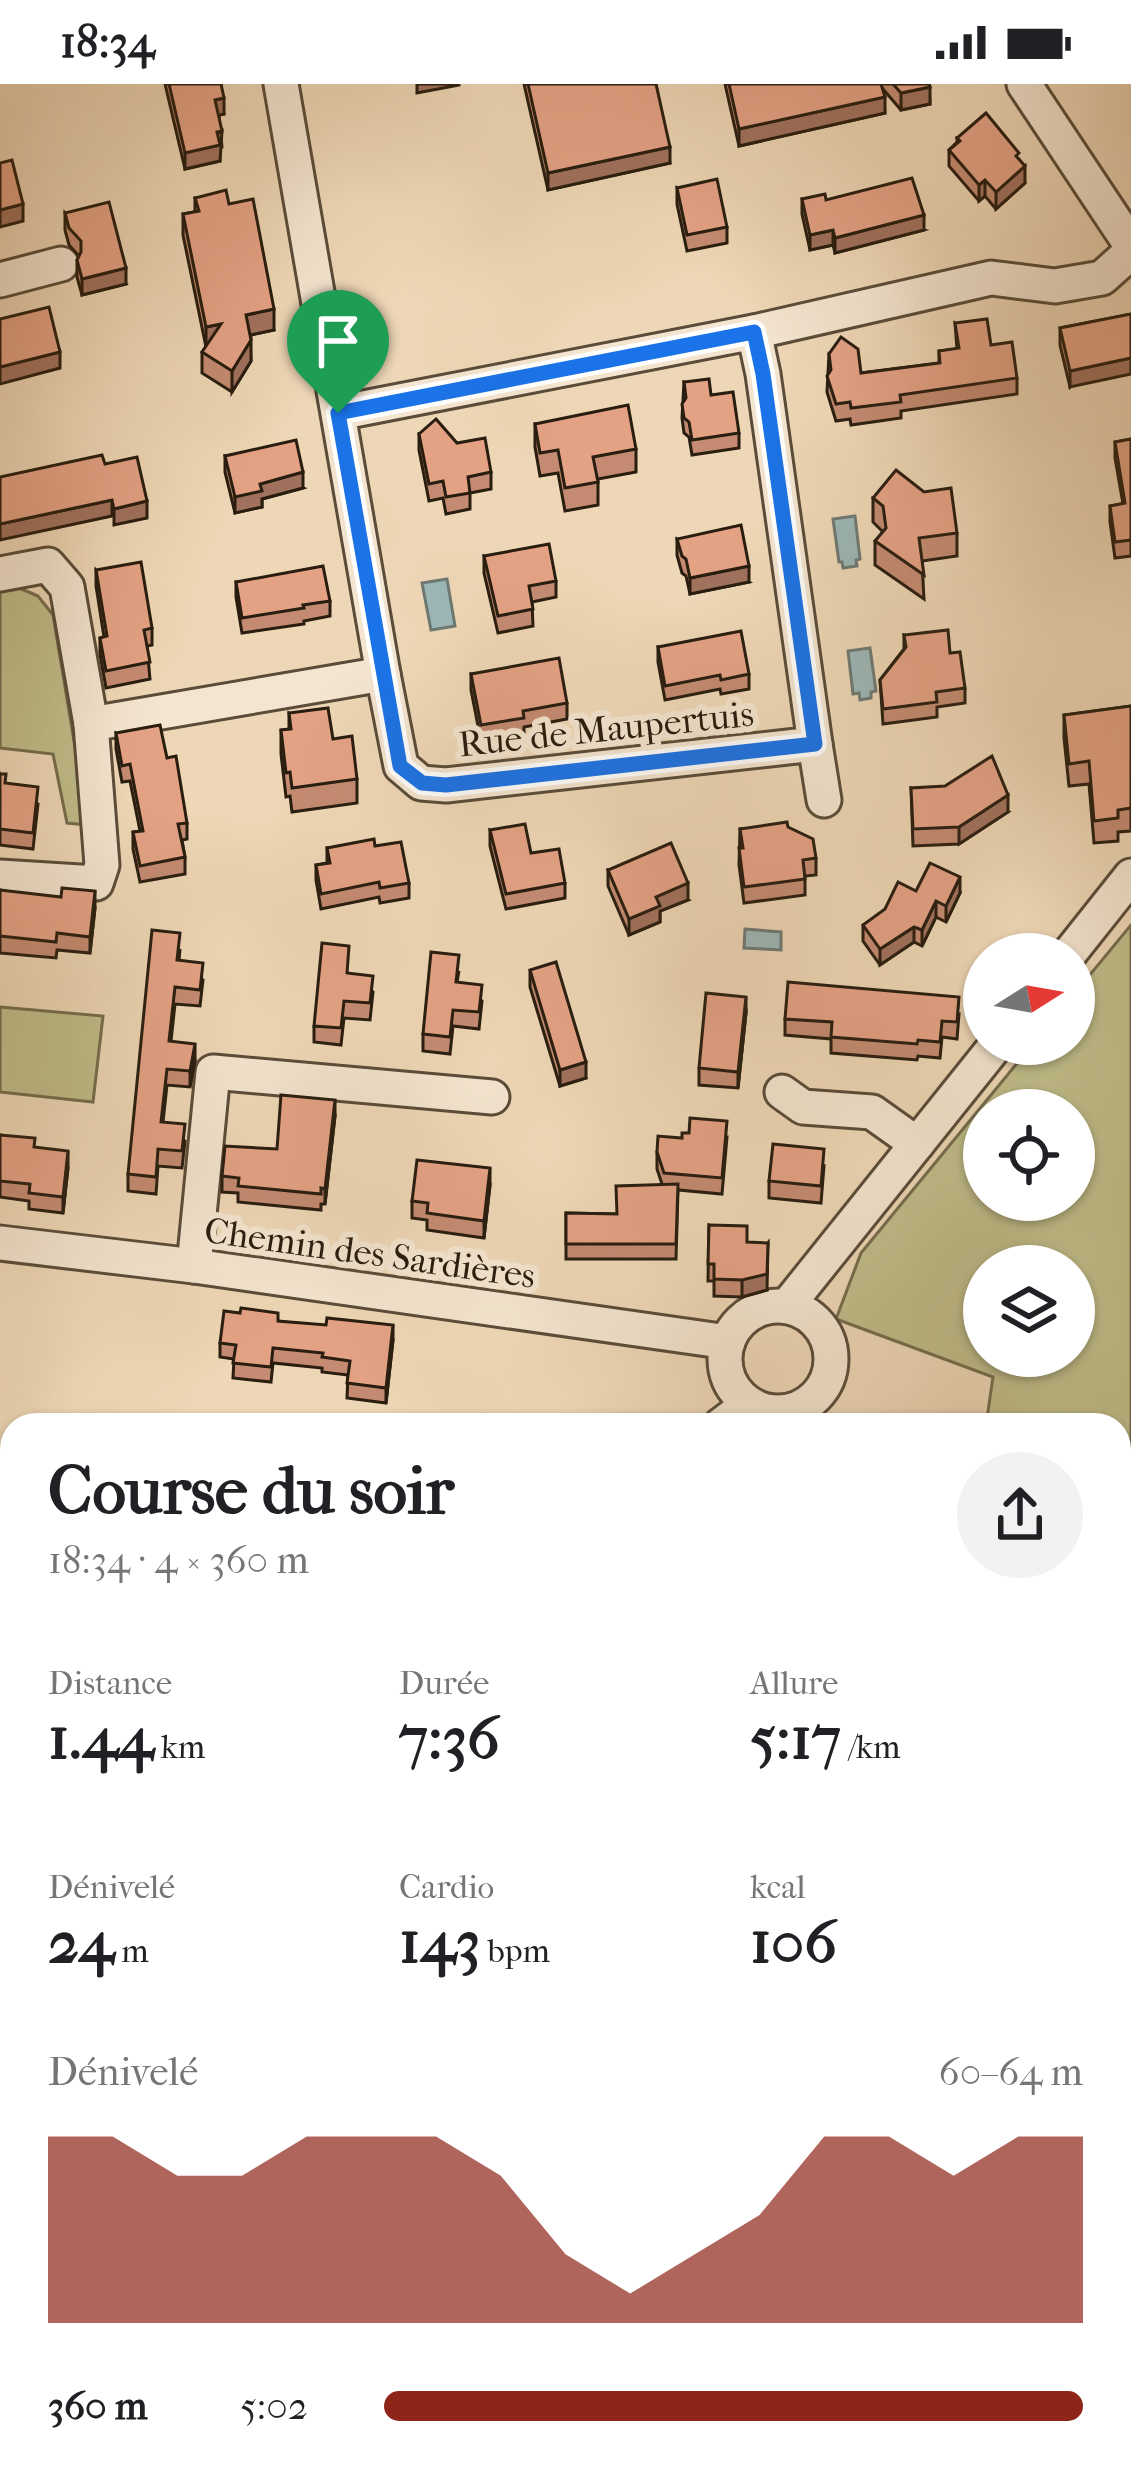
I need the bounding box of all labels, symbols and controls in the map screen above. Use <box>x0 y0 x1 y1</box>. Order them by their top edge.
text: 18:34 <box>60 16 155 69</box>
pin <box>287 290 389 413</box>
icon: arrive <box>305 308 371 374</box>
street label: Rue de Maupertuis <box>457 693 756 765</box>
north arrow <box>963 933 1095 1065</box>
map controls <box>963 933 1095 1377</box>
button: locate <box>963 1089 1095 1221</box>
street label: Chemin des Sardières <box>202 1209 538 1297</box>
button: layers <box>963 1245 1095 1377</box>
button: share <box>957 1452 1083 1578</box>
text: Course du soir <box>48 1453 454 1530</box>
text: 18:34 · 4 × 360 m <box>48 1537 309 1583</box>
text: Distance <box>48 1664 172 1703</box>
text: Durée <box>399 1664 489 1703</box>
text: Allure <box>750 1664 838 1703</box>
text: 1.44 <box>48 1703 154 1774</box>
text: 7:36 <box>399 1703 500 1774</box>
text: 5:17 <box>750 1703 841 1774</box>
text: km <box>154 1728 205 1767</box>
text: /km <box>841 1728 900 1767</box>
text: Dénivelé <box>48 1868 175 1907</box>
text: Cardio <box>399 1868 494 1907</box>
text: kcal <box>750 1868 806 1907</box>
text: 24 <box>48 1907 114 1978</box>
text: 143 <box>399 1907 480 1978</box>
text: 106 <box>750 1907 837 1978</box>
text: m <box>114 1932 149 1971</box>
text: bpm <box>480 1932 550 1971</box>
text: Dénivelé <box>48 2049 198 2095</box>
text: 60–64 m <box>939 2049 1083 2095</box>
text: 360 m <box>48 2383 147 2429</box>
text: 5:02 <box>240 2383 308 2429</box>

